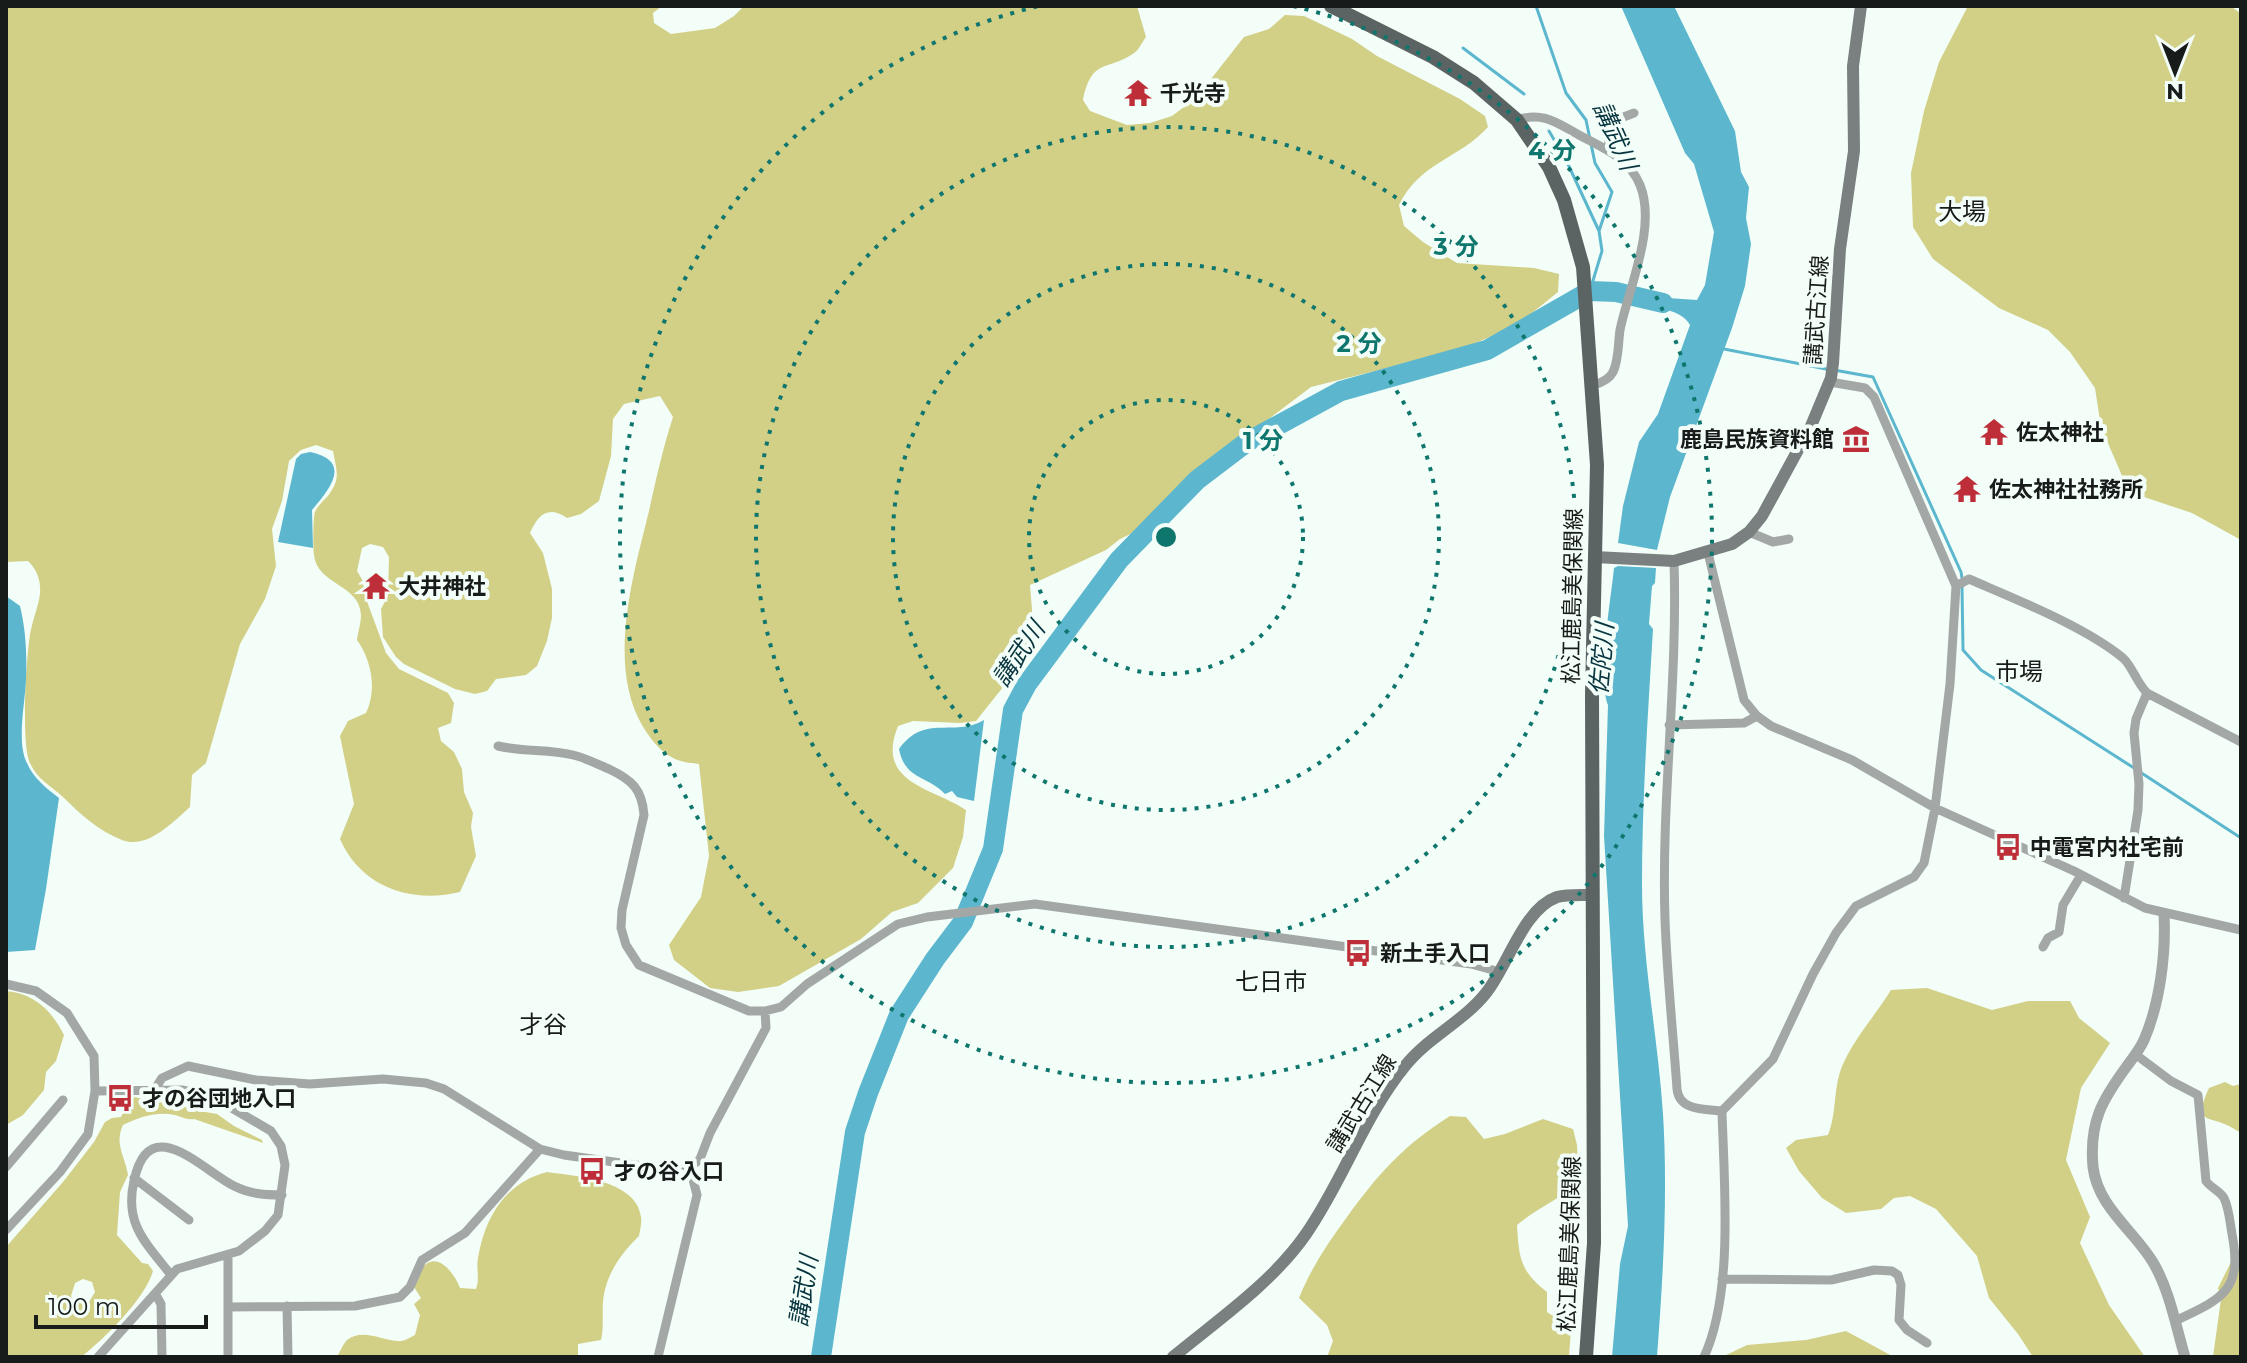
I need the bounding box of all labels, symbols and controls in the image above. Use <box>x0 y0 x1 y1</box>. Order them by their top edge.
north arrow <box>2135 32 2215 112</box>
temple icon: 千光寺 <box>1123 78 1153 108</box>
text: N <box>2166 78 2184 105</box>
place label: 千光寺 <box>1160 80 1226 107</box>
water label: 講武川 <box>1588 97 1645 177</box>
text: 4 分 <box>1528 136 1576 165</box>
district label: 大場 <box>1938 197 1986 226</box>
text: 3 分 <box>1433 232 1479 261</box>
street label: 講武古江線 <box>1799 254 1834 366</box>
text: 2 分 <box>1337 329 1381 358</box>
temple icon: 佐太神社 <box>1979 417 2009 447</box>
place label: 佐太神社 <box>2016 419 2104 446</box>
museum icon: 鹿島民族資料館 <box>1841 424 1871 454</box>
text: 1 分 <box>1243 426 1283 455</box>
place label: 鹿島民族資料館 <box>1680 426 1834 453</box>
temple icon: 佐太神社社務所 <box>1952 474 1982 504</box>
place label: 佐太神社社務所 <box>1989 476 2143 503</box>
street label: 松江鹿島美保関線 <box>1557 508 1588 684</box>
centre of rings <box>1152 523 1180 551</box>
temple icon: 大井神社 <box>361 571 391 601</box>
place label: 大井神社 <box>398 573 486 600</box>
water label: 講武川 <box>986 613 1052 692</box>
water label: 佐陀川 <box>1584 619 1619 696</box>
district label: 市場 <box>1995 657 2043 686</box>
bus stop icon: 中電宮内社宅前 <box>1993 832 2023 862</box>
place label: 中電宮内社宅前 <box>2030 834 2184 861</box>
bus stop icon: 新土手入口 <box>1343 938 1373 968</box>
place label: 新土手入口 <box>1380 940 1490 967</box>
district label: 七日市 <box>1235 967 1307 996</box>
district label: 才谷 <box>519 1010 567 1039</box>
street label: 講武古江線 <box>1321 1049 1402 1157</box>
bus stop icon: 才の谷団地入口 <box>105 1083 135 1113</box>
place label: 才の谷団地入口 <box>142 1085 296 1112</box>
bus stop icon: 才の谷入口 <box>577 1156 607 1186</box>
street label: 松江鹿島美保関線 <box>1553 1156 1586 1332</box>
place label: 才の谷入口 <box>614 1158 724 1185</box>
water label: 講武川 <box>784 1250 824 1329</box>
scale bar <box>36 1279 206 1329</box>
text: 100 m <box>48 1292 120 1321</box>

